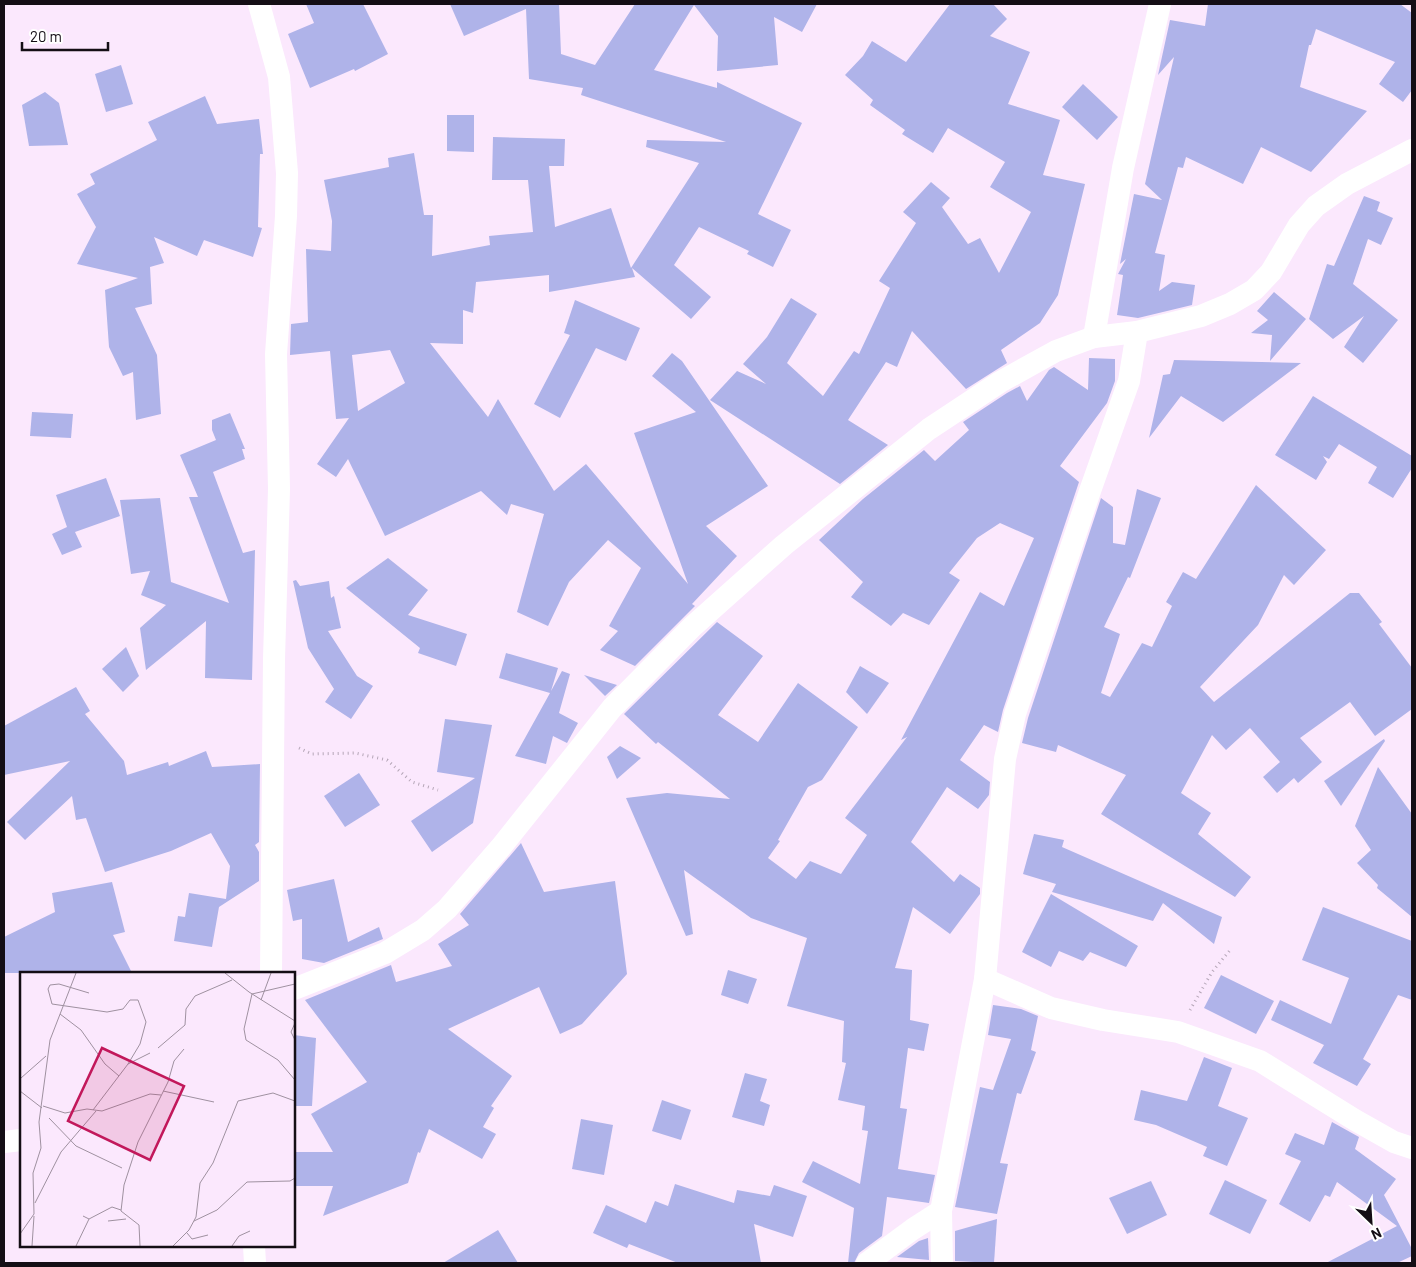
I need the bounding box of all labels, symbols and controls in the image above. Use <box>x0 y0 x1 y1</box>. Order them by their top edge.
scale bar <box>22 20 109 52</box>
text: 20 m <box>30 27 62 45</box>
inset map <box>20 972 295 1247</box>
north arrow <box>1346 1197 1396 1247</box>
text: N <box>1369 1225 1385 1244</box>

